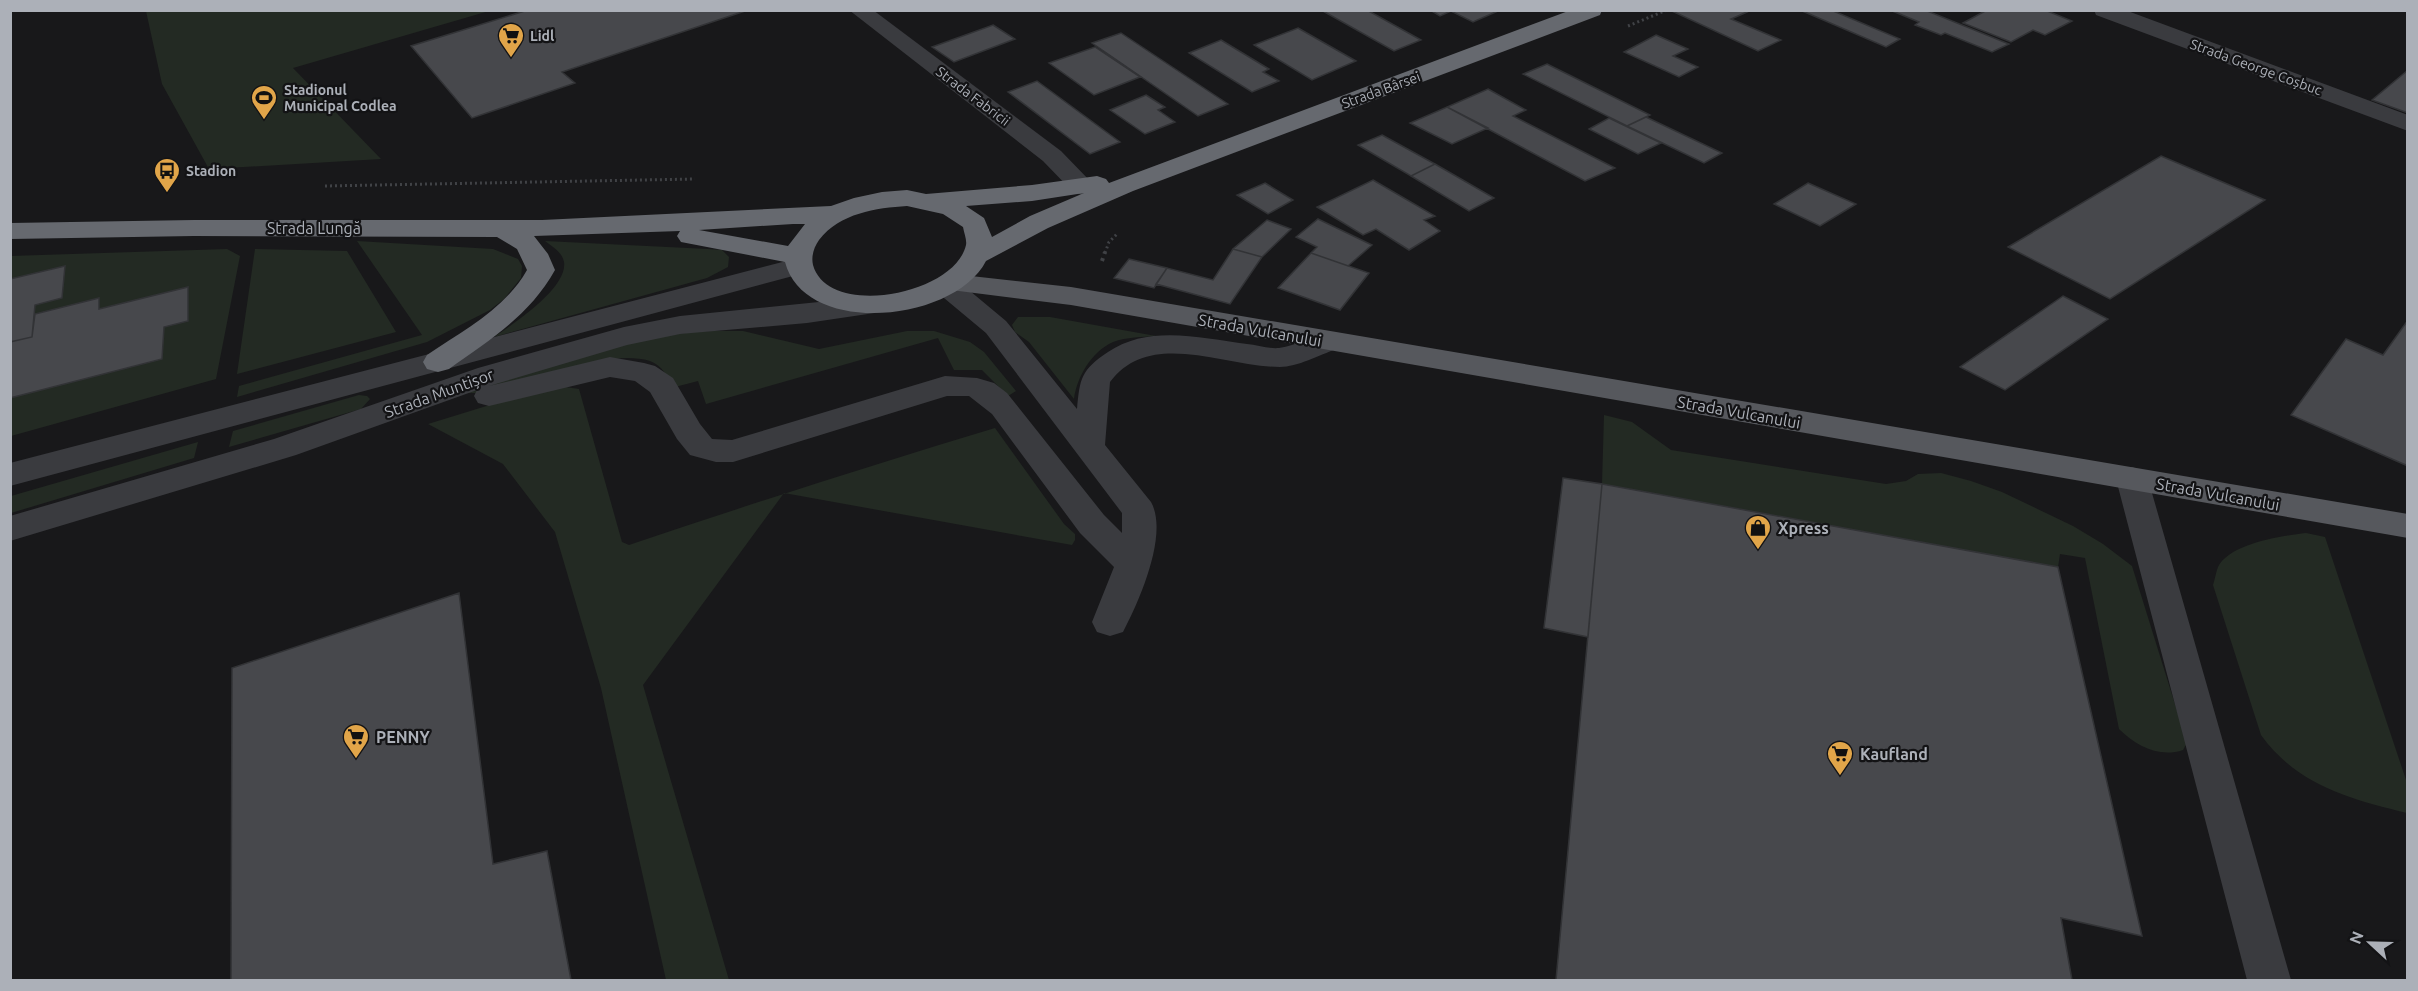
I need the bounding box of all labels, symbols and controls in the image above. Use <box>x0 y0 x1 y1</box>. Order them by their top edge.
supermarket icon: Lidl <box>496 21 526 59</box>
place label: Lidl <box>530 28 554 44</box>
street label: Strada George Coșbuc <box>2188 36 2324 98</box>
street label: Strada Fabricii <box>933 63 1013 129</box>
street label: Strada Bârsei <box>1339 68 1423 112</box>
place label: Stadionul Municipal Codlea <box>284 82 397 114</box>
sports icon: Stadionul Municipal Codlea <box>249 83 279 121</box>
bus stop icon: Stadion <box>152 156 182 194</box>
place label: Stadion <box>186 163 236 179</box>
street label: Strada Lungă <box>267 219 361 237</box>
street label: Strada Vulcanului <box>1197 310 1323 350</box>
street label: Strada Muntișor <box>382 365 496 421</box>
street label: Strada Vulcanului <box>1676 392 1802 432</box>
street label: Strada Vulcanului <box>2155 474 2281 514</box>
shop icon: Xpress <box>1743 513 1773 551</box>
place label: Xpress <box>1778 519 1829 537</box>
supermarket icon: PENNY <box>341 722 371 760</box>
place label: PENNY <box>376 728 431 746</box>
supermarket icon: Kaufland <box>1825 739 1855 777</box>
place label: Kaufland <box>1860 745 1928 763</box>
north arrow <box>2340 913 2400 973</box>
text: N <box>2346 928 2367 946</box>

